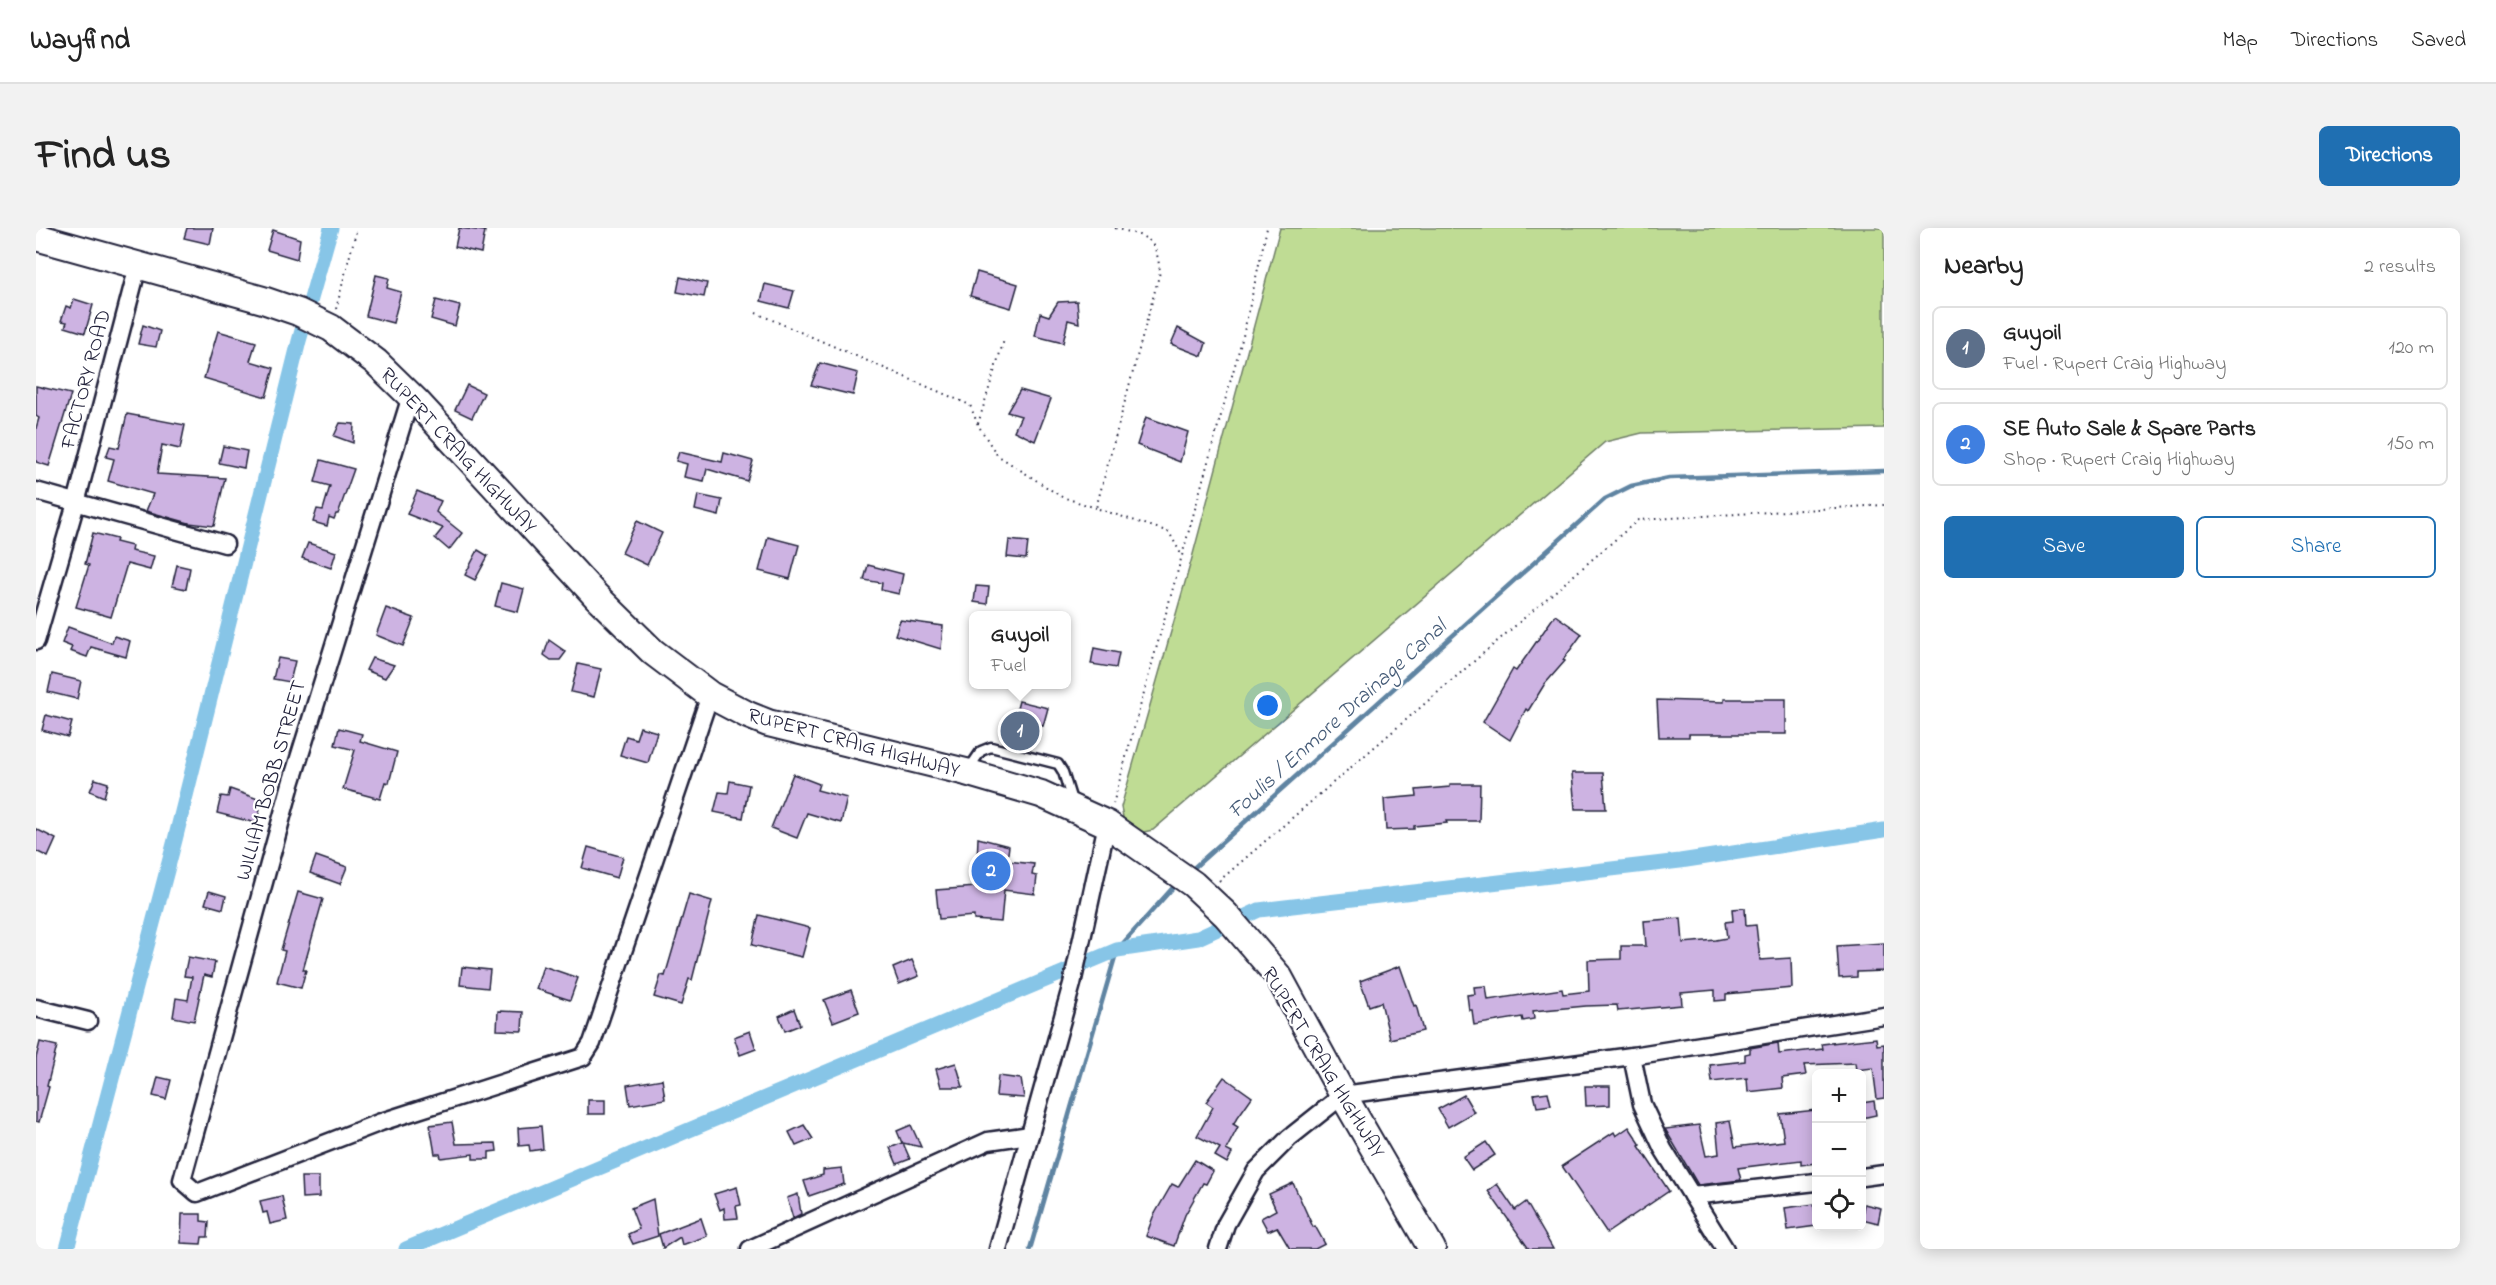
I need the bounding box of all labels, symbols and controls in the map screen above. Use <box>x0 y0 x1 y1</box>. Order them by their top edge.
text: Wayfind <box>30 21 130 62</box>
text: Map <box>2222 26 2258 56</box>
text: Directions <box>2291 26 2378 56</box>
text: Saved <box>2411 26 2466 56</box>
text: Find us <box>36 126 171 187</box>
button: Directions <box>2319 126 2460 186</box>
text: Nearby <box>1944 248 2023 286</box>
text: 2 results <box>2364 253 2436 282</box>
street label: FACTORY ROAD <box>54 307 120 453</box>
text: Guyoil <box>2003 318 2061 350</box>
text: 1 <box>1962 334 1969 363</box>
text: 120 m <box>2389 334 2434 363</box>
text: Fuel · Rupert Craig Highway <box>2003 350 2226 379</box>
street label: RUPERT CRAIG HIGHWAY <box>372 361 543 542</box>
text: SE Auto Sale & Spare Parts <box>2003 414 2256 446</box>
text: 2 <box>1961 430 1970 459</box>
text: 150 m <box>2387 430 2434 459</box>
text: Shop · Rupert Craig Highway <box>2003 446 2235 475</box>
button: Save <box>1944 516 2184 578</box>
button: Share <box>2196 516 2436 578</box>
popup <box>969 611 1071 689</box>
water label: Foulis / Enmore Drainage Canal <box>1221 611 1456 827</box>
text: Guyoil <box>991 620 1049 652</box>
text: Fuel <box>991 652 1026 681</box>
street label: WILLIAM BOBB STREET <box>229 677 315 884</box>
your location <box>1253 691 1282 720</box>
street label: RUPERT CRAIG HIGHWAY <box>744 701 963 787</box>
pin: 1 <box>1000 708 1040 754</box>
pin: 2 <box>972 848 1010 894</box>
street label: RUPERT CRAIG HIGHWAY <box>1253 962 1392 1165</box>
map controls <box>1812 1069 1866 1231</box>
button: + <box>1812 1069 1866 1123</box>
button: − <box>1812 1123 1866 1177</box>
button: locate <box>1812 1177 1866 1231</box>

